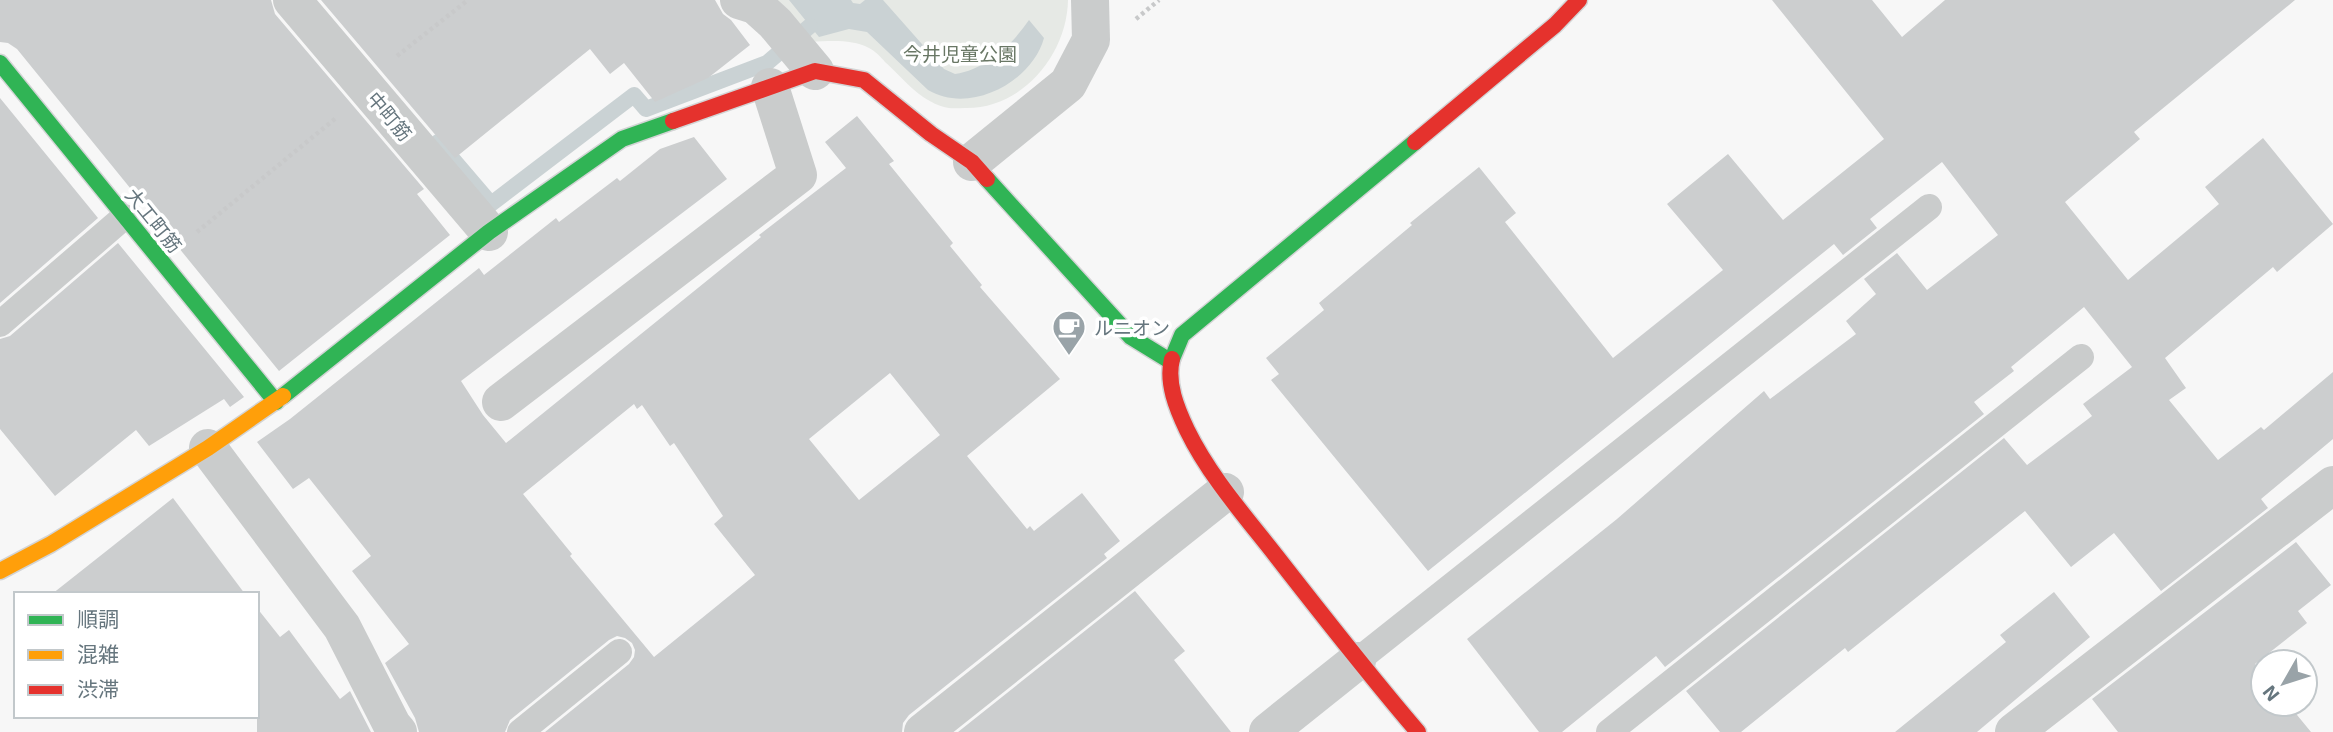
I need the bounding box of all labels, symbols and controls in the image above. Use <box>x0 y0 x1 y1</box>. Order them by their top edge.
park label: 今井児童公園 <box>903 42 1017 65</box>
street label: 中町筋 <box>363 87 417 145</box>
street label: 大工町筋 <box>121 183 187 257</box>
cafe icon: ルニオン <box>1050 308 1088 357</box>
place label: ルニオン <box>1094 316 1170 339</box>
legend <box>14 592 259 718</box>
text: 順調 <box>77 606 119 631</box>
text: 混雑 <box>77 641 119 666</box>
north arrow <box>2249 648 2319 718</box>
text: 渋滞 <box>77 676 119 701</box>
text: N <box>2257 681 2284 707</box>

